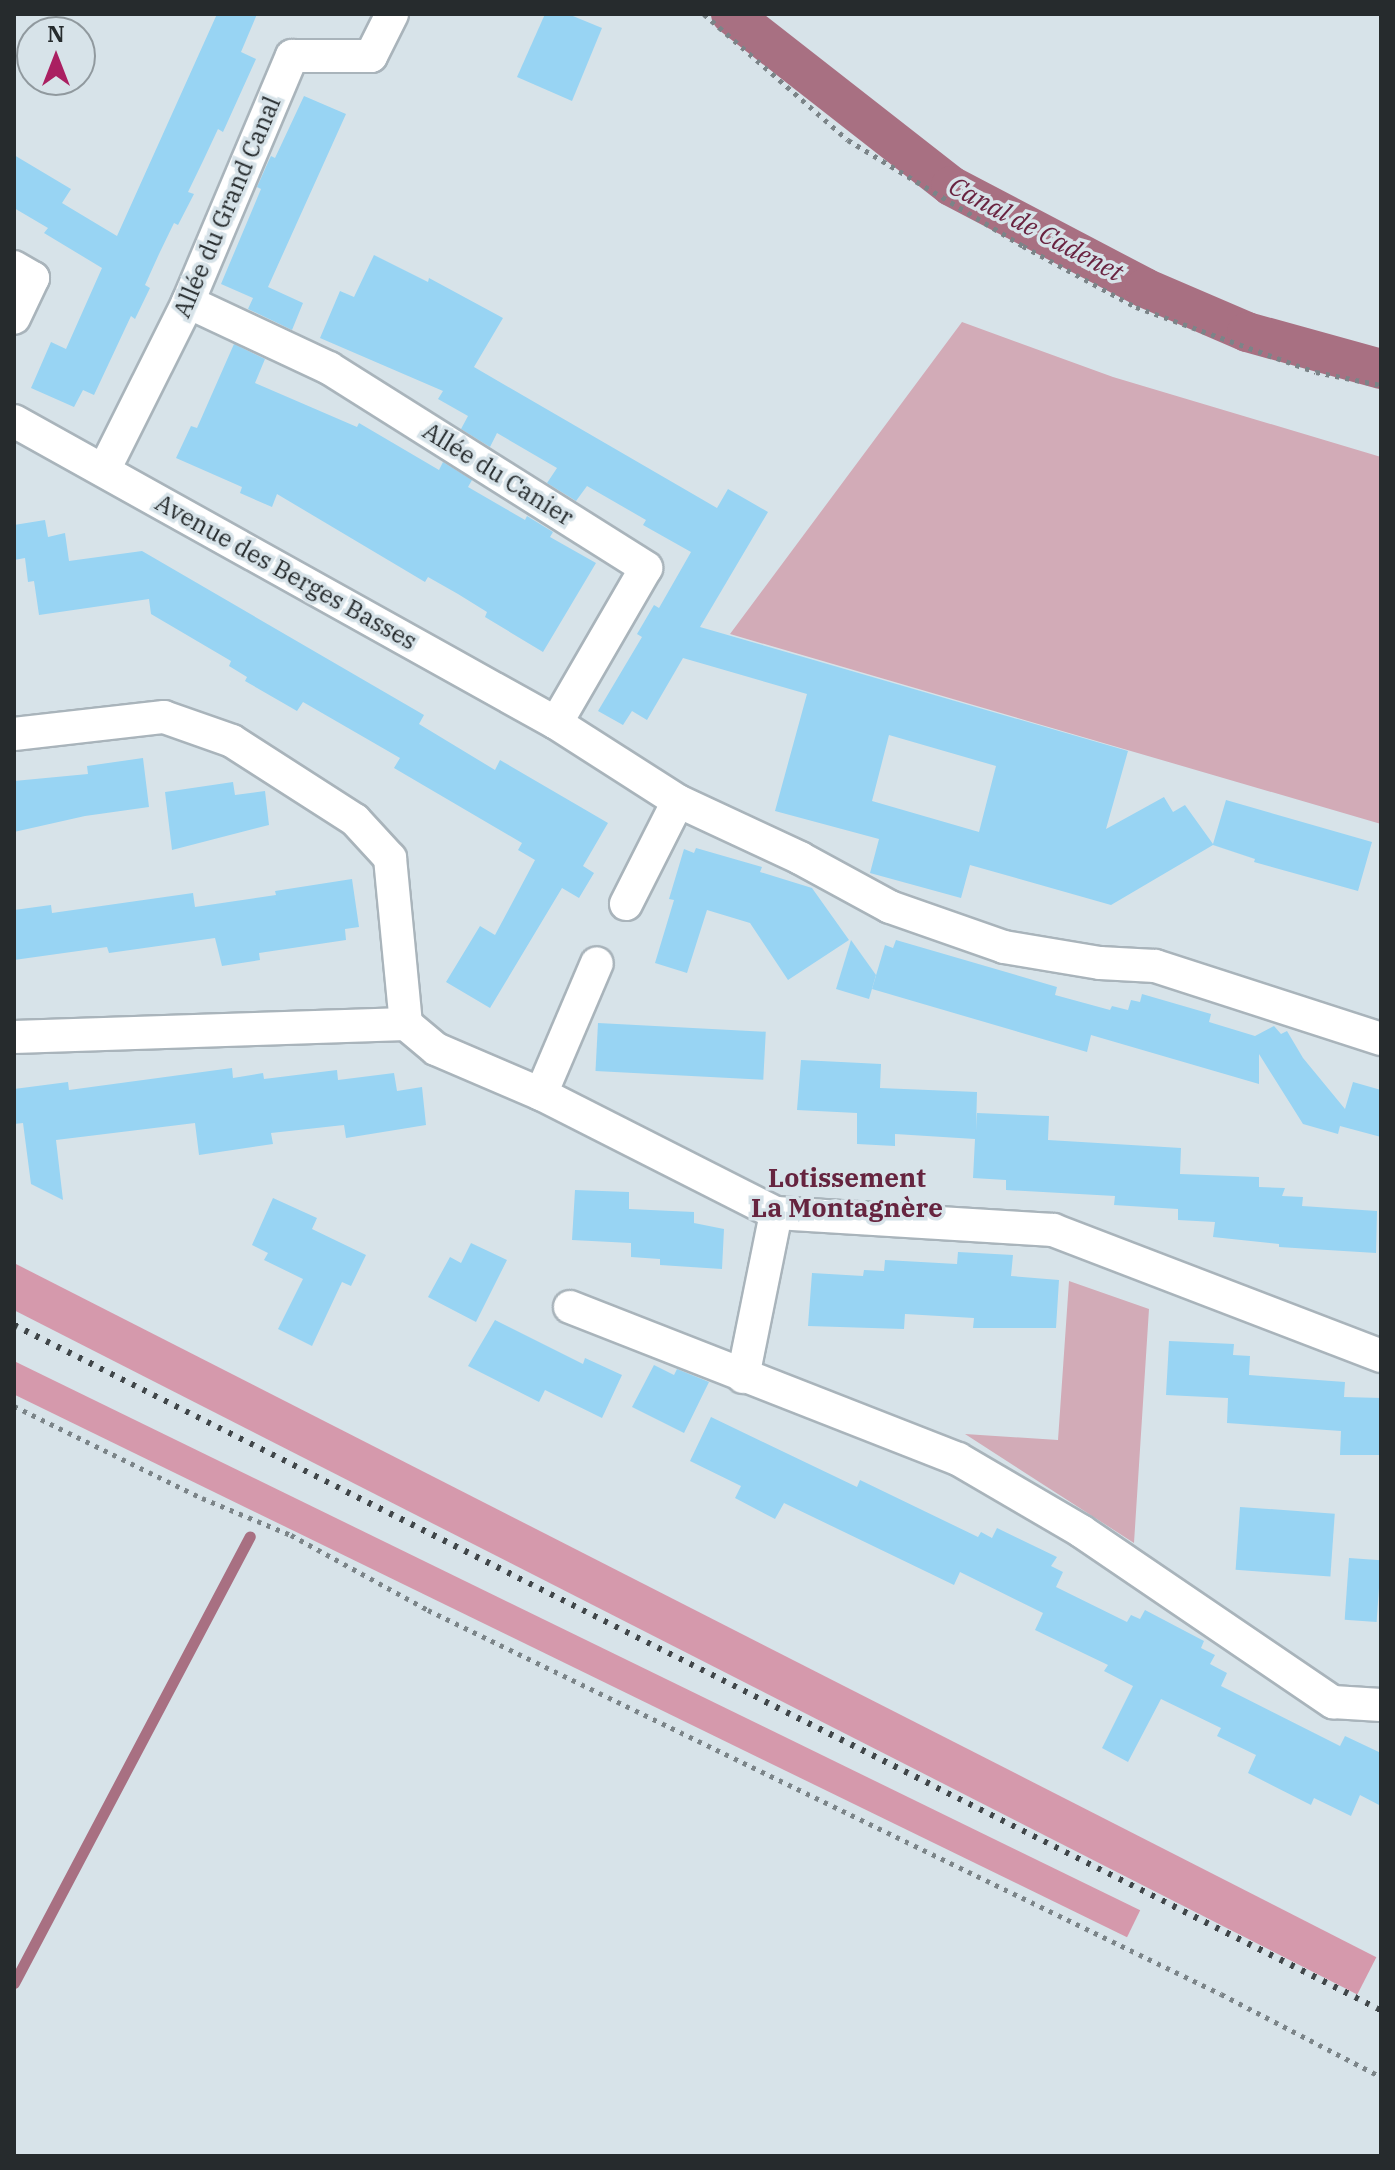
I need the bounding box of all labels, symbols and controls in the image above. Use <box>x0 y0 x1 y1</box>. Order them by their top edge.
north arrow <box>16 16 96 96</box>
text: N <box>47 19 65 48</box>
street label: Allée du Grand Canal <box>167 92 287 322</box>
water label: Canal de Cadenet <box>944 170 1128 288</box>
street label: Allée du Canier <box>418 416 578 532</box>
street label: Avenue des Berges Basses <box>150 488 422 656</box>
district label: Lotissement La Montagnère <box>751 1162 943 1224</box>

